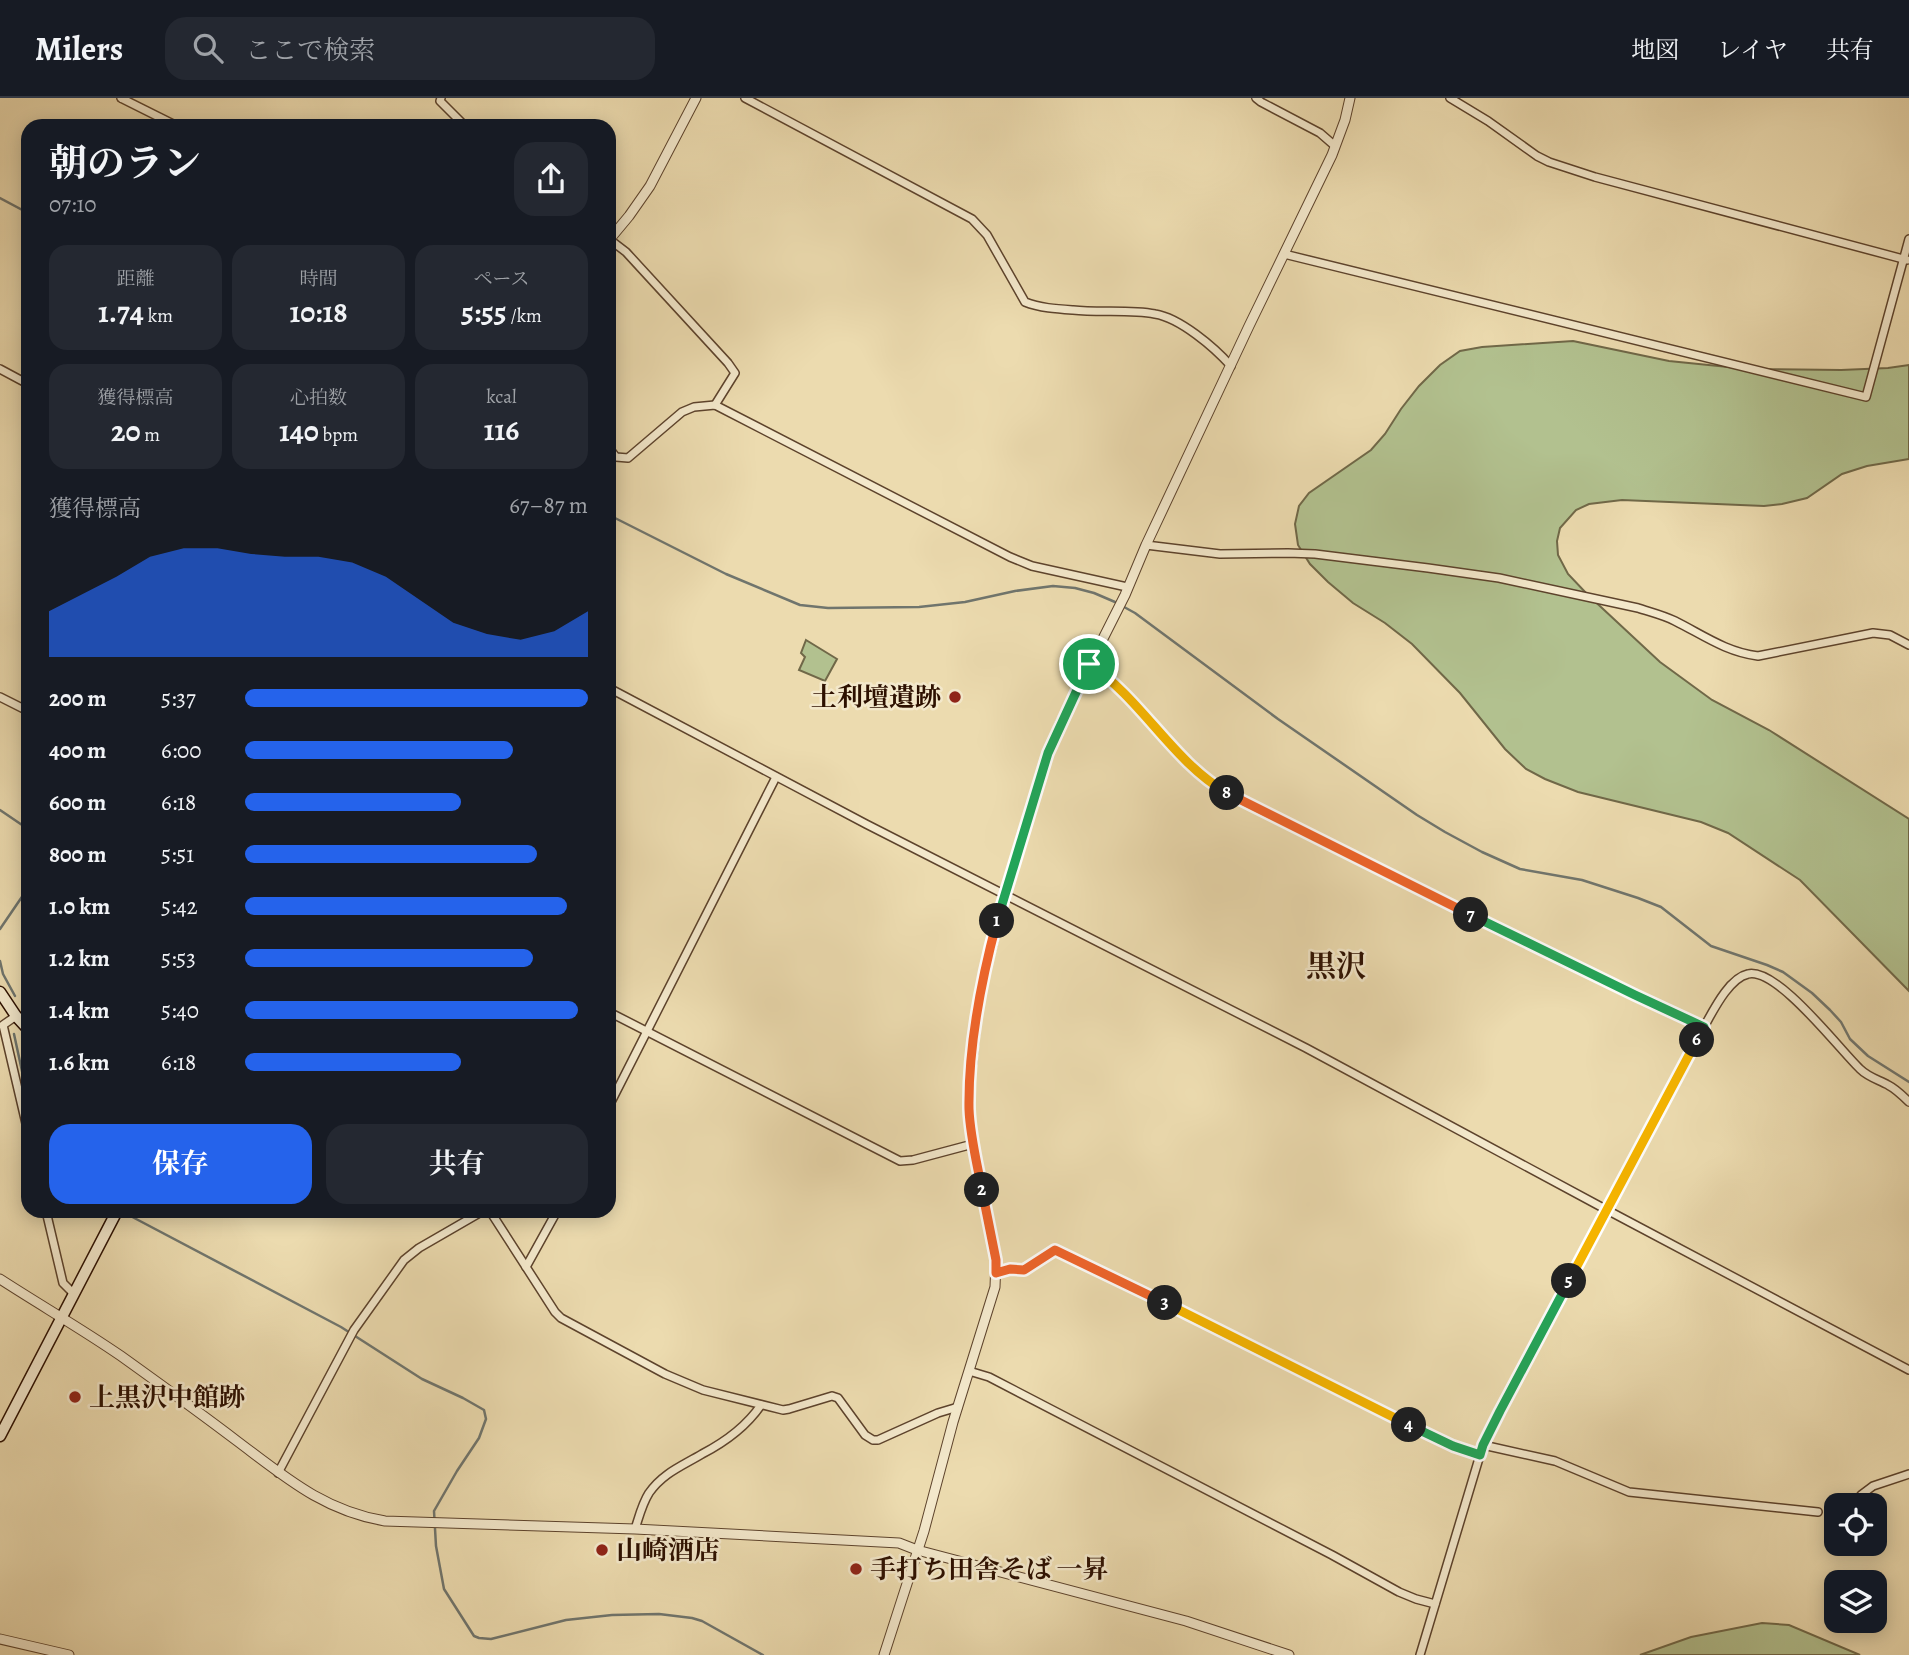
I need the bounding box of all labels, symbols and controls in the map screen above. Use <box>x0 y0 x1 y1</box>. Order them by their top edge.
search box <box>165 17 655 80</box>
text: Milers <box>35 26 123 71</box>
icon: search <box>189 29 227 67</box>
text: ここで検索 <box>245 33 375 68</box>
text: 地図 <box>1631 34 1679 66</box>
text: レイヤ <box>1717 34 1788 66</box>
text: 共有 <box>1826 34 1874 66</box>
text: 朝のラン <box>49 137 201 189</box>
button: share <box>514 142 588 216</box>
text: 07:10 <box>49 189 97 220</box>
text: 距離 <box>116 266 155 292</box>
text: 時間 <box>299 266 338 292</box>
text: ペース <box>473 266 530 292</box>
text: 1.74 <box>98 292 144 332</box>
text: 10:18 <box>289 292 348 332</box>
text: 5:55 <box>461 292 507 332</box>
text: km <box>144 303 173 329</box>
text: /km <box>507 303 542 329</box>
text: kcal <box>486 384 517 410</box>
text: 獲得標高 <box>97 385 174 411</box>
text: 心拍数 <box>290 385 347 411</box>
text: 116 <box>484 410 519 450</box>
text: 20 <box>111 411 141 451</box>
text: 140 <box>279 411 319 451</box>
text: m <box>141 422 160 448</box>
text: bpm <box>319 422 358 448</box>
text: 67–87 m <box>509 490 588 521</box>
text: 獲得標高 <box>49 493 141 524</box>
pin <box>1059 634 1119 694</box>
icon: arrive <box>1070 645 1108 683</box>
place label: 土利壇遺跡 <box>811 680 941 715</box>
text: 200 m <box>49 683 107 714</box>
text: 5:37 <box>161 683 196 714</box>
marker: 土利壇遺跡 <box>947 689 963 705</box>
text: 400 m <box>49 735 106 766</box>
text: 6:00 <box>161 735 202 766</box>
pin: 8 <box>1210 776 1244 810</box>
text: 8 <box>1222 779 1231 805</box>
text: 600 m <box>49 787 106 818</box>
text: 6:18 <box>161 787 196 818</box>
text: 800 m <box>49 839 106 870</box>
text: 5:51 <box>161 839 194 870</box>
text: 1.0 km <box>49 891 110 922</box>
text: 5:42 <box>161 891 198 922</box>
pin: 7 <box>1454 898 1488 932</box>
text: 7 <box>1466 901 1475 927</box>
pin: 1 <box>979 904 1014 938</box>
text: 1 <box>993 907 1000 933</box>
text: 1.2 km <box>49 943 110 974</box>
text: 5:53 <box>161 943 196 974</box>
district label: 黒沢 <box>1306 946 1366 986</box>
text: 1.4 km <box>49 995 110 1026</box>
text: 5:40 <box>161 995 199 1026</box>
pin: 6 <box>1680 1023 1714 1058</box>
text: 6 <box>1692 1026 1701 1052</box>
text: 1.6 km <box>49 1047 109 1078</box>
text: 6:18 <box>161 1047 196 1078</box>
button: 保存 <box>49 1124 312 1204</box>
button: 共有 <box>326 1124 588 1204</box>
pin: 2 <box>964 1172 1000 1208</box>
text: 2 <box>977 1176 986 1202</box>
pin: 5 <box>1552 1264 1586 1298</box>
text: 5 <box>1564 1267 1573 1293</box>
pin: 3 <box>1148 1286 1182 1320</box>
text: 3 <box>1160 1289 1169 1315</box>
place label: 上黒沢中館跡 <box>89 1380 245 1415</box>
marker: 上黒沢中館跡 <box>67 1389 83 1405</box>
pin: 4 <box>1392 1408 1426 1442</box>
text: 4 <box>1404 1411 1413 1437</box>
map controls <box>1824 1493 1887 1633</box>
button: locate <box>1824 1493 1887 1556</box>
place label: 山崎酒店 <box>616 1533 720 1568</box>
marker: 山崎酒店 <box>594 1542 610 1558</box>
place label: 手打ち田舎そば 一昇 <box>870 1552 1109 1587</box>
marker: 手打ち田舎そば 一昇 <box>848 1561 864 1577</box>
button: layers <box>1824 1570 1887 1633</box>

